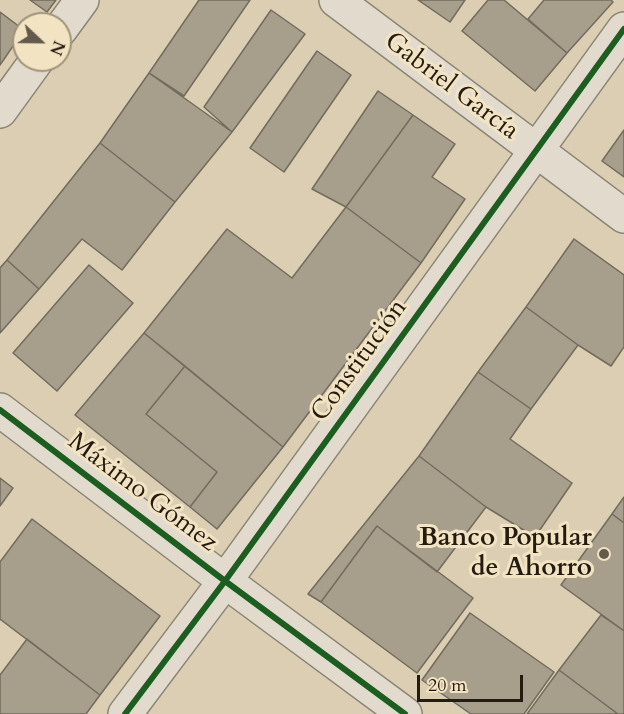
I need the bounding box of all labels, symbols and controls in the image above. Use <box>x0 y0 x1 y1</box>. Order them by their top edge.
north arrow <box>12 12 72 72</box>
street label: Gabriel García <box>378 26 524 148</box>
text: N <box>44 37 70 59</box>
street label: Constitución <box>305 294 415 428</box>
street label: Máximo Gómez <box>61 427 223 559</box>
place label: Banco Popular de Ahorro <box>419 523 592 584</box>
marker: Banco Popular de Ahorro <box>597 547 611 561</box>
scale bar <box>420 663 526 701</box>
text: 20 m <box>428 673 467 698</box>

